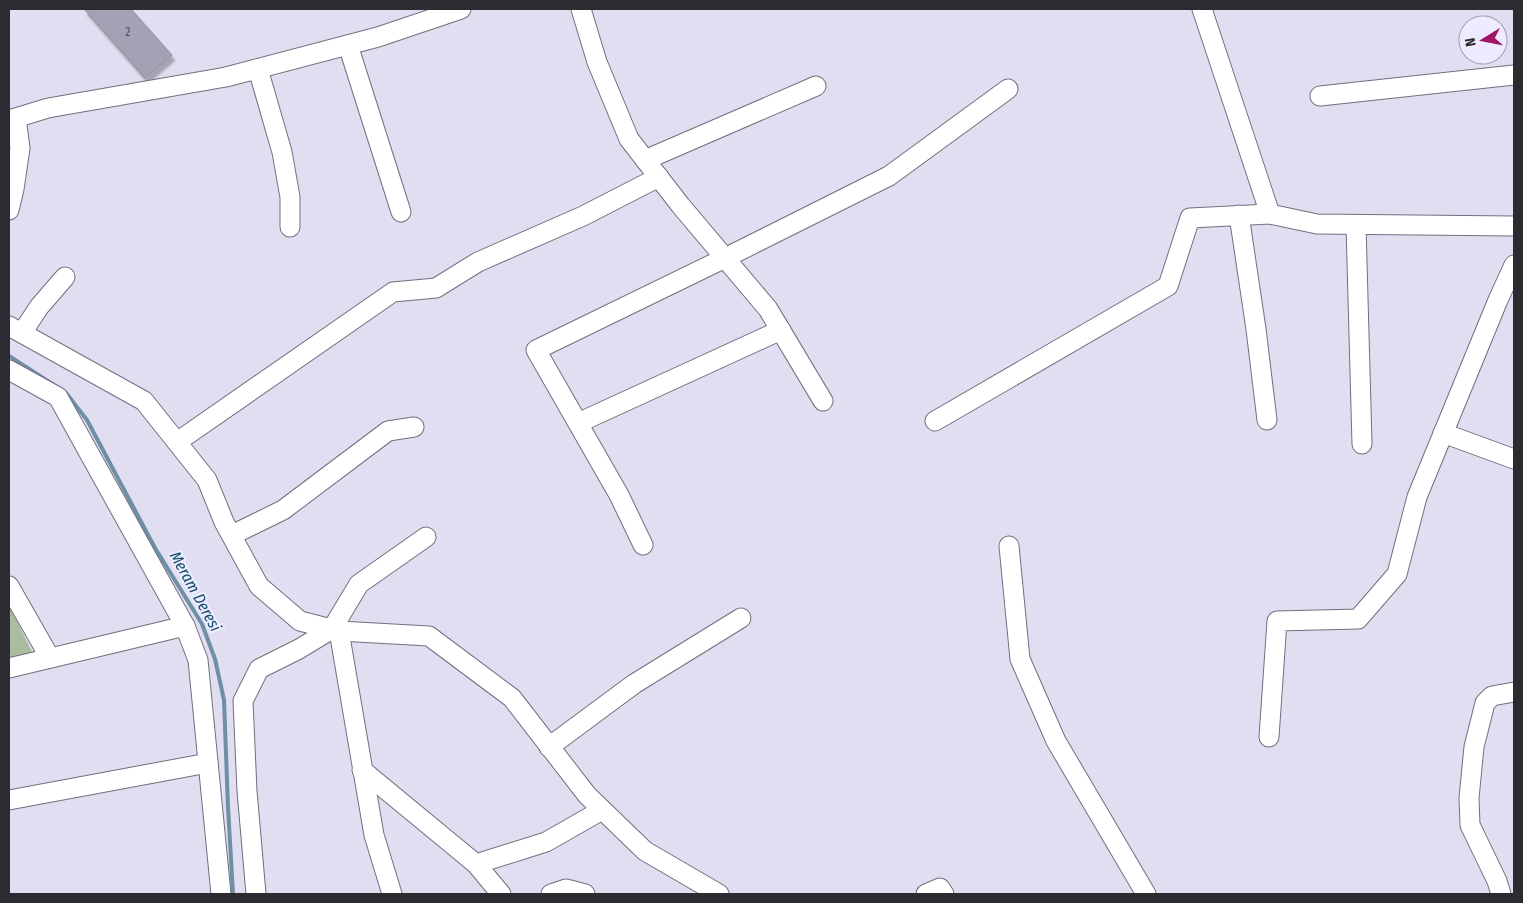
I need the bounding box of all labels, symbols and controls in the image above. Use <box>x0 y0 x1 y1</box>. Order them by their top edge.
north arrow <box>1458 15 1508 65</box>
house number: 2 <box>125 25 131 39</box>
text: N <box>1462 37 1480 48</box>
water label: Meram Deresi <box>166 548 225 635</box>

